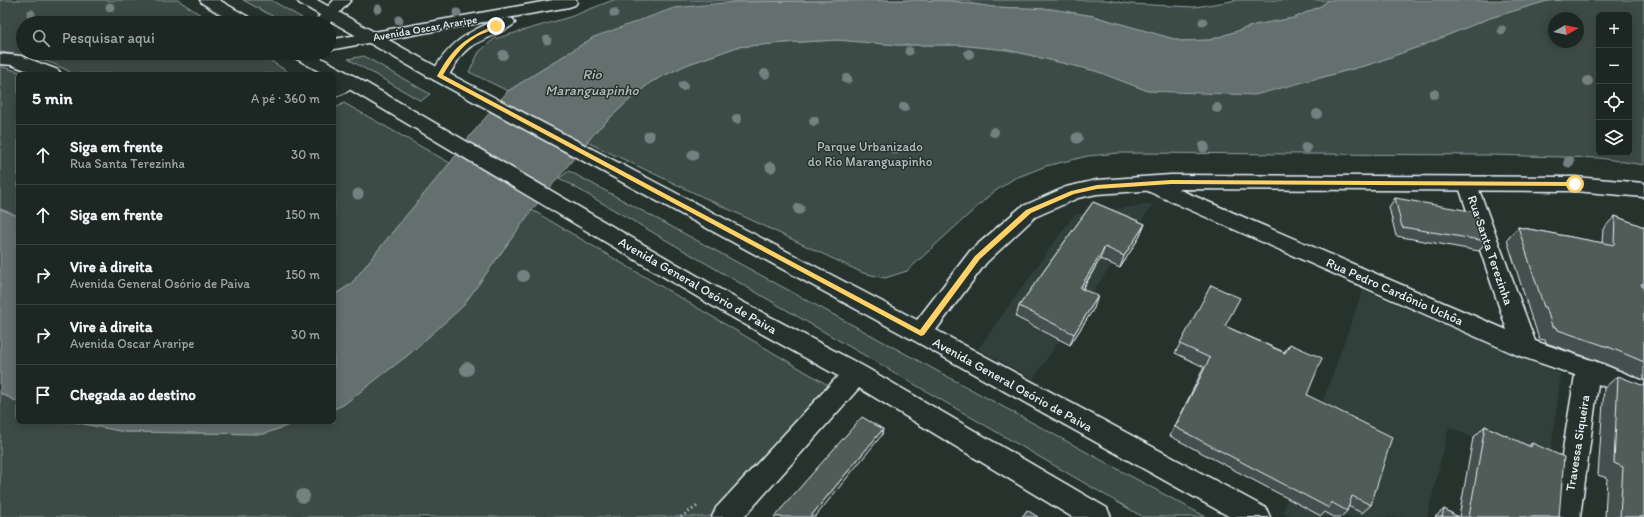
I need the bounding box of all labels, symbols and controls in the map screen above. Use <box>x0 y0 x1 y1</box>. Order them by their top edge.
north arrow <box>1548 12 1584 48</box>
map controls <box>1596 12 1632 156</box>
button: + <box>1596 12 1632 48</box>
street label: Avenida Oscar Araripe <box>372 13 478 44</box>
search box <box>16 16 336 60</box>
route end <box>487 17 505 35</box>
icon: search <box>30 27 52 49</box>
text: Pesquisar aqui <box>62 29 155 47</box>
button: − <box>1596 48 1632 84</box>
water label: Rio Maranguapinho <box>545 66 640 99</box>
button: locate <box>1596 84 1632 120</box>
text: 5 min <box>32 88 72 108</box>
text: A pé · 360 m <box>251 91 320 106</box>
button: layers <box>1596 120 1632 156</box>
text: Siga em frente <box>70 138 163 156</box>
park label: Parque Urbanizado do Rio Maranguapinho <box>808 139 933 169</box>
icon: ahead <box>32 144 54 166</box>
text: 30 m <box>291 147 320 162</box>
text: Rua Santa Terezinha <box>70 156 185 171</box>
route start <box>1566 175 1584 193</box>
street label: Rua Santa Terezinha <box>1465 193 1517 307</box>
icon: ahead <box>32 204 54 226</box>
text: Siga em frente <box>70 206 163 224</box>
text: 150 m <box>285 207 320 222</box>
street label: Avenida General Osório de Paiva <box>616 234 780 337</box>
street label: Rua Pedro Cardônio Uchôa <box>1324 255 1466 329</box>
text: Vire à direita <box>70 258 153 276</box>
icon: right <box>32 264 54 286</box>
text: 150 m <box>285 267 320 282</box>
text: Avenida General Osório de Paiva <box>70 276 250 291</box>
text: Vire à direita <box>70 318 153 336</box>
icon: right <box>32 324 54 346</box>
text: 30 m <box>291 327 320 342</box>
street label: Avenida General Osório de Paiva <box>930 334 1095 435</box>
text: Avenida Oscar Araripe <box>70 336 195 351</box>
icon: arrive <box>32 384 54 406</box>
text: Chegada ao destino <box>70 386 196 404</box>
street label: Travessa Siqueira <box>1562 393 1593 492</box>

